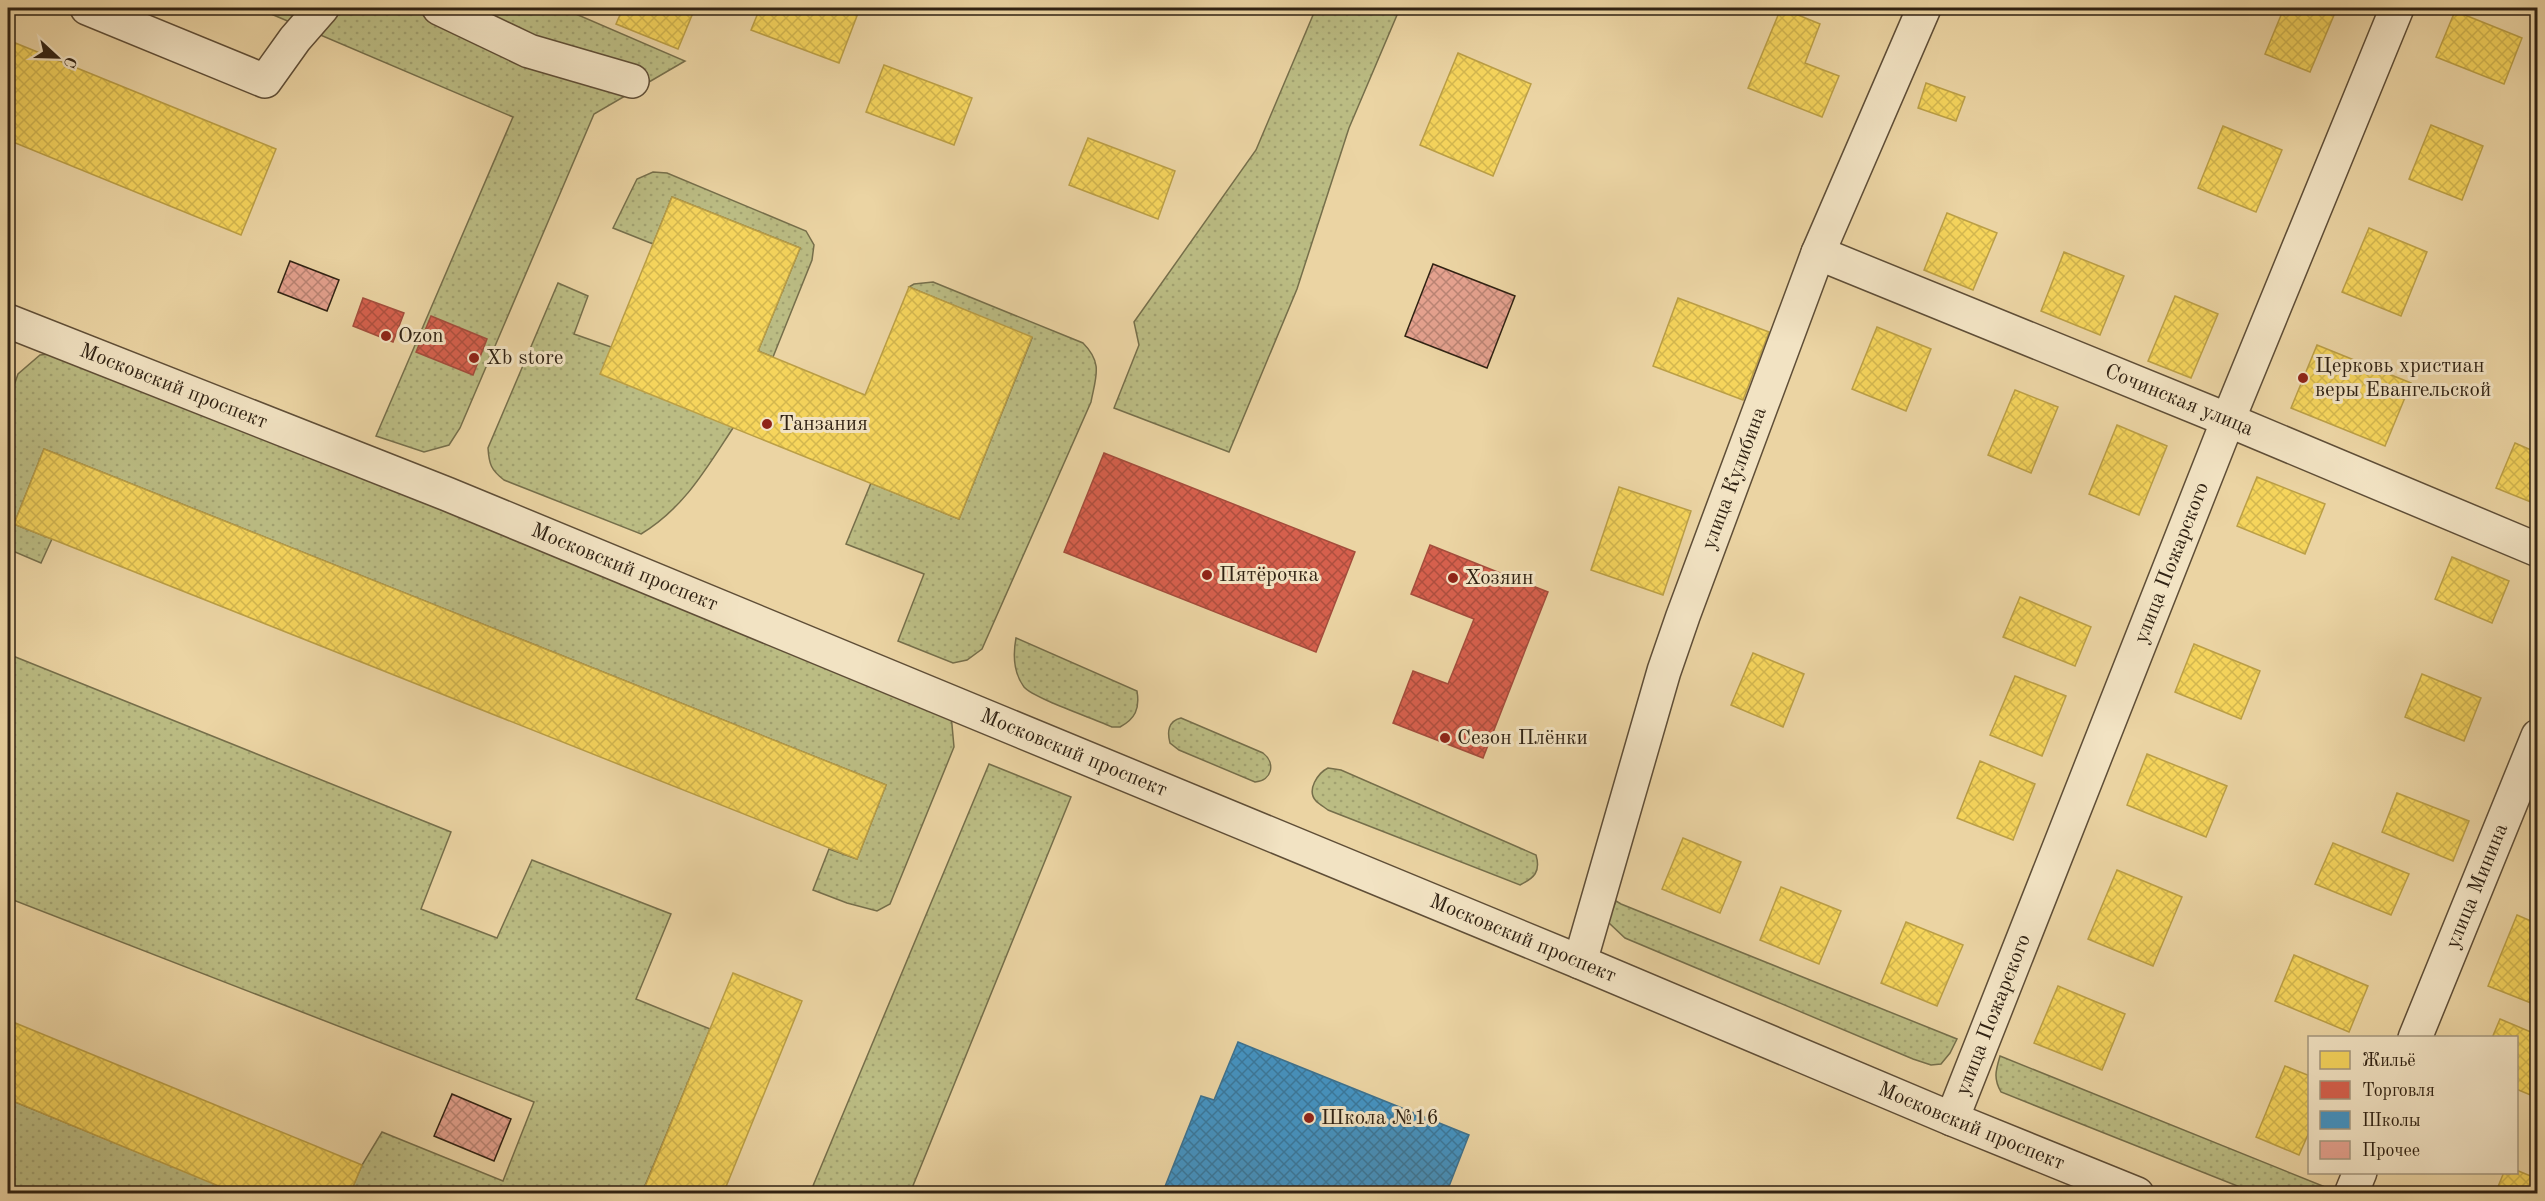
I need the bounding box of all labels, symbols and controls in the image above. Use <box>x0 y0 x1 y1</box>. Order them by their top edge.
north arrow <box>27 27 87 87</box>
text: С <box>60 54 78 70</box>
place label: Ozon <box>398 326 444 347</box>
marker: Ozon <box>379 329 393 343</box>
street label: Московский проспект <box>77 340 271 433</box>
place label: Xb store <box>486 348 564 369</box>
marker: Xb store <box>467 351 481 365</box>
place label: Церковь христиан веры Евангельской <box>2315 356 2491 401</box>
street label: Сочинская улица <box>2102 361 2257 440</box>
marker: Церковь христиан веры Евангельской <box>2296 371 2310 385</box>
street label: улица Кулибина <box>1698 404 1770 552</box>
place label: Танзания <box>779 414 868 435</box>
marker: Танзания <box>760 417 774 431</box>
street label: улица Пожарского <box>2130 479 2213 646</box>
street label: Московский проспект <box>528 519 721 615</box>
place label: Пятёрочка <box>1219 565 1319 586</box>
marker: Пятёрочка <box>1200 568 1214 582</box>
place label: Хозяин <box>1465 568 1533 589</box>
marker: Хозяин <box>1446 571 1460 585</box>
street label: Московский проспект <box>977 705 1170 801</box>
place label: Сезон Плёнки <box>1457 728 1588 749</box>
marker: Сезон Плёнки <box>1438 731 1452 745</box>
street label: улица Минина <box>2442 820 2512 952</box>
street label: Московский проспект <box>1426 891 1619 987</box>
street label: улица Пожарского <box>1952 931 2034 1098</box>
legend <box>2308 1036 2518 1174</box>
text: Жильё <box>2362 1052 2416 1070</box>
street label: Московский проспект <box>1875 1078 2068 1174</box>
text: Торговля <box>2362 1082 2435 1100</box>
place label: Школа №16 <box>1321 1108 1439 1129</box>
marker: Школа №16 <box>1302 1111 1316 1125</box>
text: Школы <box>2362 1112 2421 1130</box>
text: Прочее <box>2362 1142 2420 1160</box>

